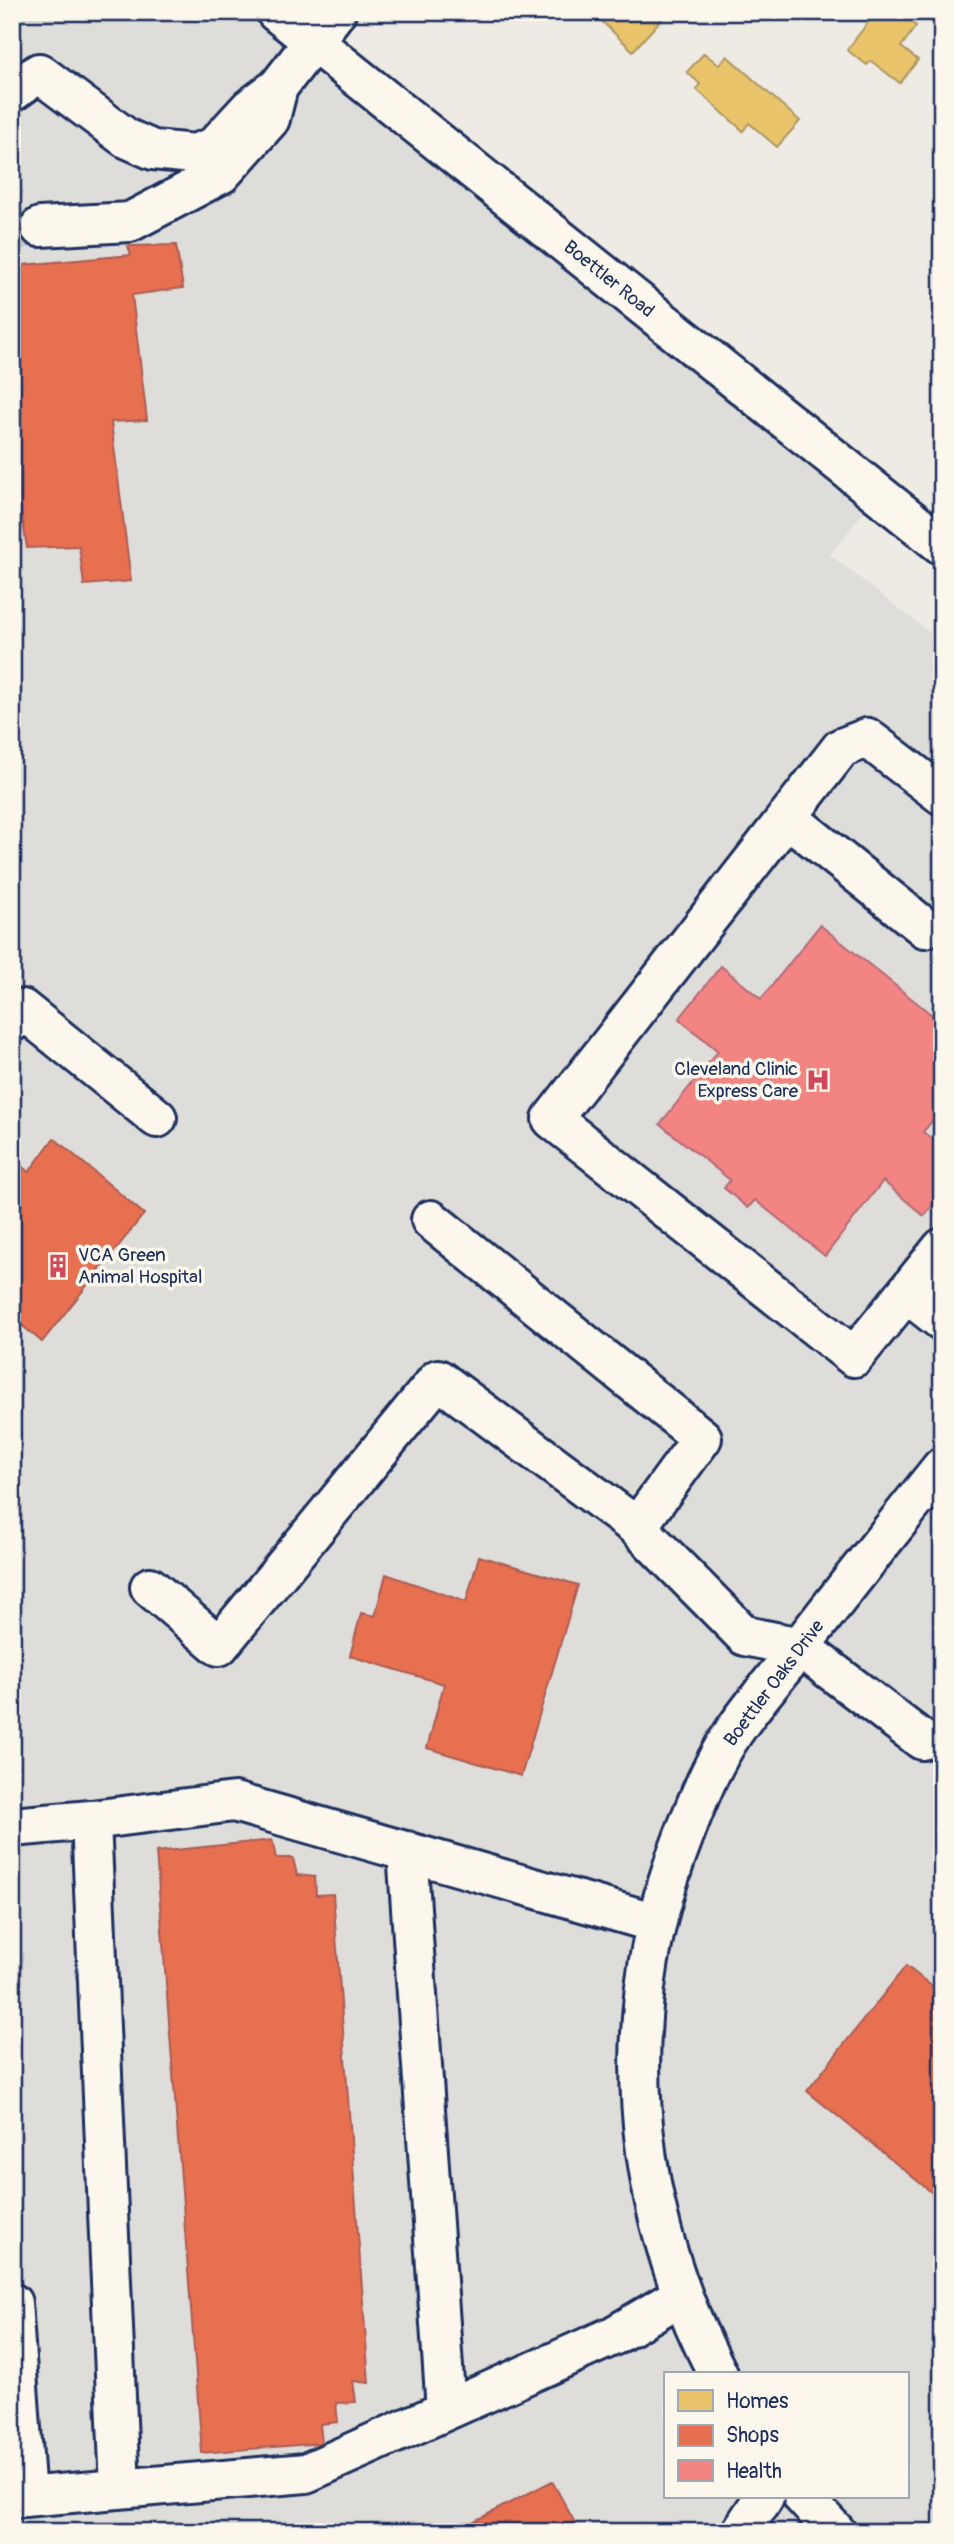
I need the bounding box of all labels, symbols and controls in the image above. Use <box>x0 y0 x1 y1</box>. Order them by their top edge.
street label: Boettler Road <box>559 235 659 323</box>
place label: Cleveland Clinic Express Care <box>674 1057 799 1103</box>
hospital icon: Cleveland Clinic Express Care <box>804 1066 832 1094</box>
place label: VCA Green Animal Hospital <box>78 1243 202 1289</box>
building icon: VCA Green Animal Hospital <box>44 1252 72 1280</box>
street label: Boettler Oaks Drive <box>719 1614 830 1751</box>
legend <box>664 2372 908 2498</box>
text: Homes <box>726 2388 789 2415</box>
text: Shops <box>726 2422 779 2449</box>
text: Health <box>726 2458 782 2485</box>

